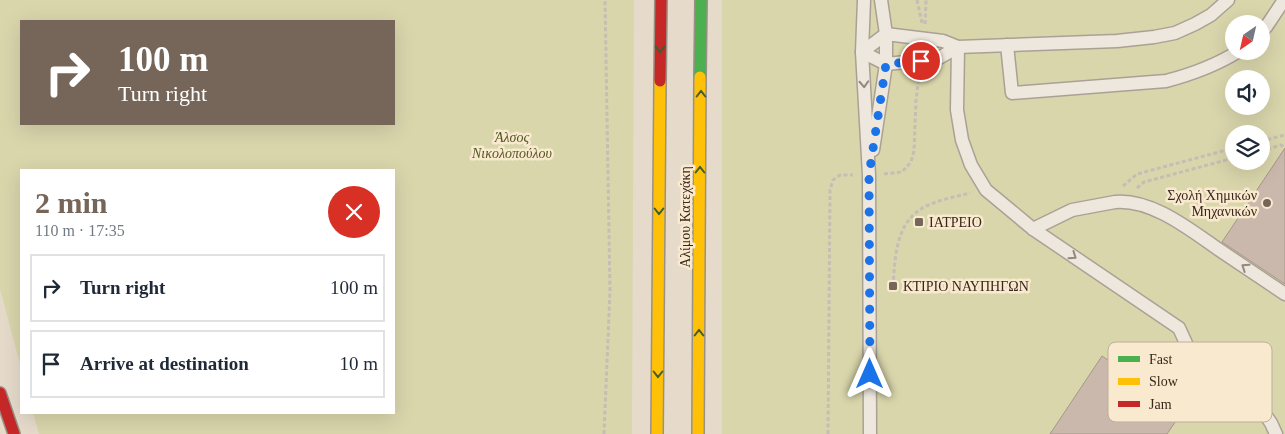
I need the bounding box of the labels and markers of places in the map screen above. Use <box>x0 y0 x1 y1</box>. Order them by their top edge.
pin <box>900 40 942 82</box>
place label: Σχολή Χημικών Μηχανικών <box>1167 188 1257 219</box>
marker: Σχολή Χημικών Μηχανικών <box>1261 197 1273 209</box>
place label: ΙΑΤΡΕΙΟ <box>929 215 982 230</box>
marker: ΙΑΤΡΕΙΟ <box>913 216 925 228</box>
place label: ΚΤΙΡΙΟ ΝΑΥΠΗΓΩΝ <box>903 279 1029 294</box>
marker: ΚΤΙΡΙΟ ΝΑΥΠΗΓΩΝ <box>887 280 899 292</box>

